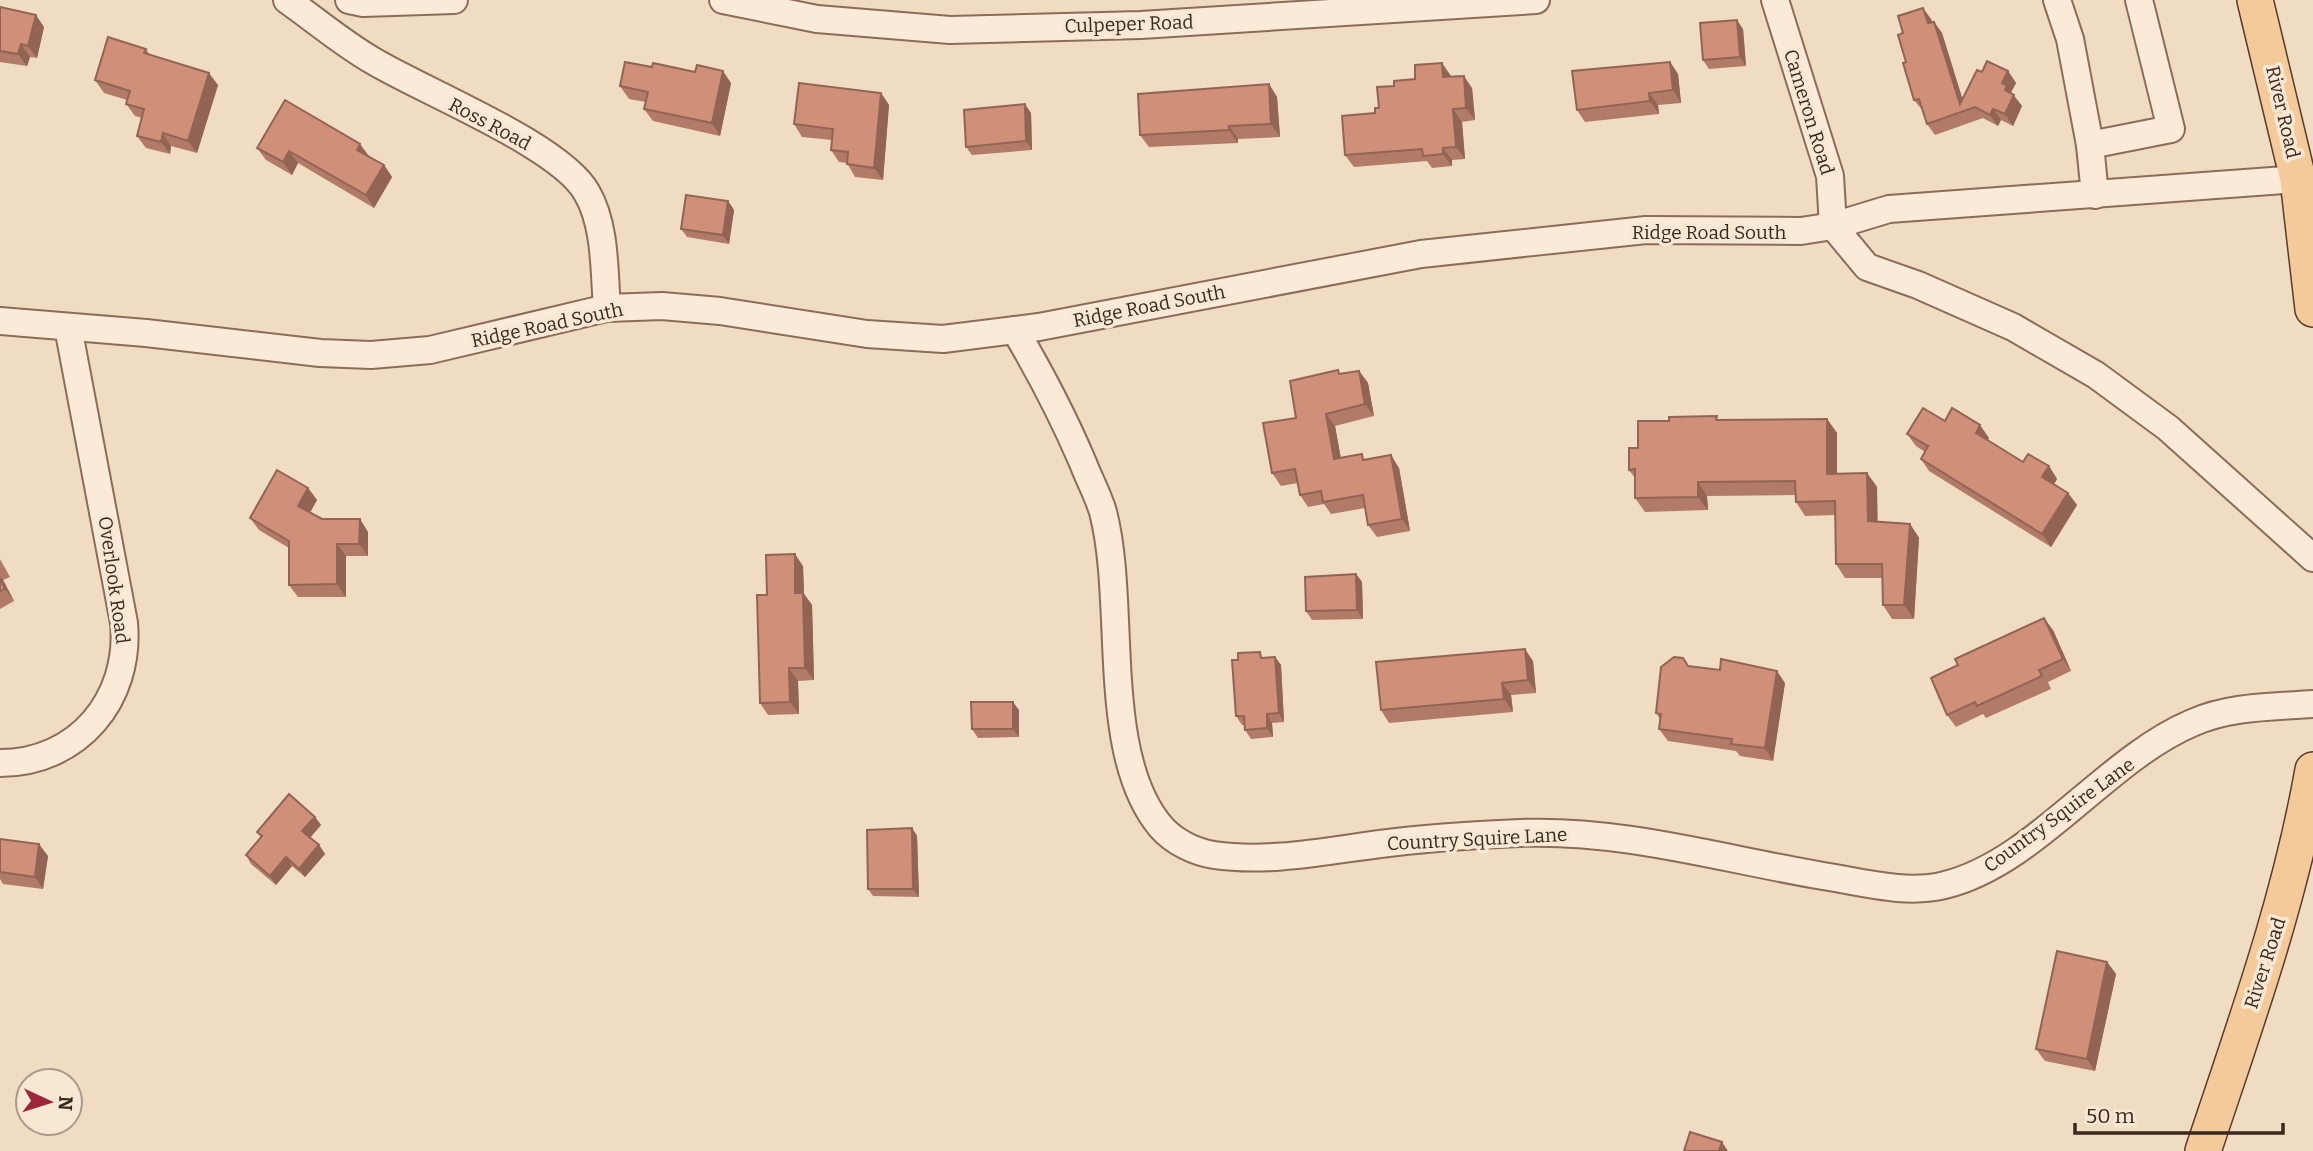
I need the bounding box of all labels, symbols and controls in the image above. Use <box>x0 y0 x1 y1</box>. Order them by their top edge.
street label: Culpeper Road <box>1064 10 1194 38</box>
street label: Cameron Road <box>1779 46 1839 178</box>
street label: River Road <box>2261 63 2305 161</box>
street label: Ross Road <box>445 93 535 155</box>
street label: Ridge Road South <box>1632 221 1786 244</box>
street label: Ridge Road South <box>1071 280 1227 332</box>
street label: Ridge Road South <box>469 298 625 352</box>
street label: Overlook Road <box>94 515 134 645</box>
street label: Country Squire Lane <box>1979 753 2139 877</box>
street label: Country Squire Lane <box>1386 823 1568 855</box>
street label: River Road <box>2239 915 2291 1011</box>
north arrow <box>14 1067 84 1137</box>
scale bar <box>2075 1092 2283 1136</box>
text: N <box>53 1095 77 1112</box>
text: 50 m <box>2086 1103 2135 1129</box>

